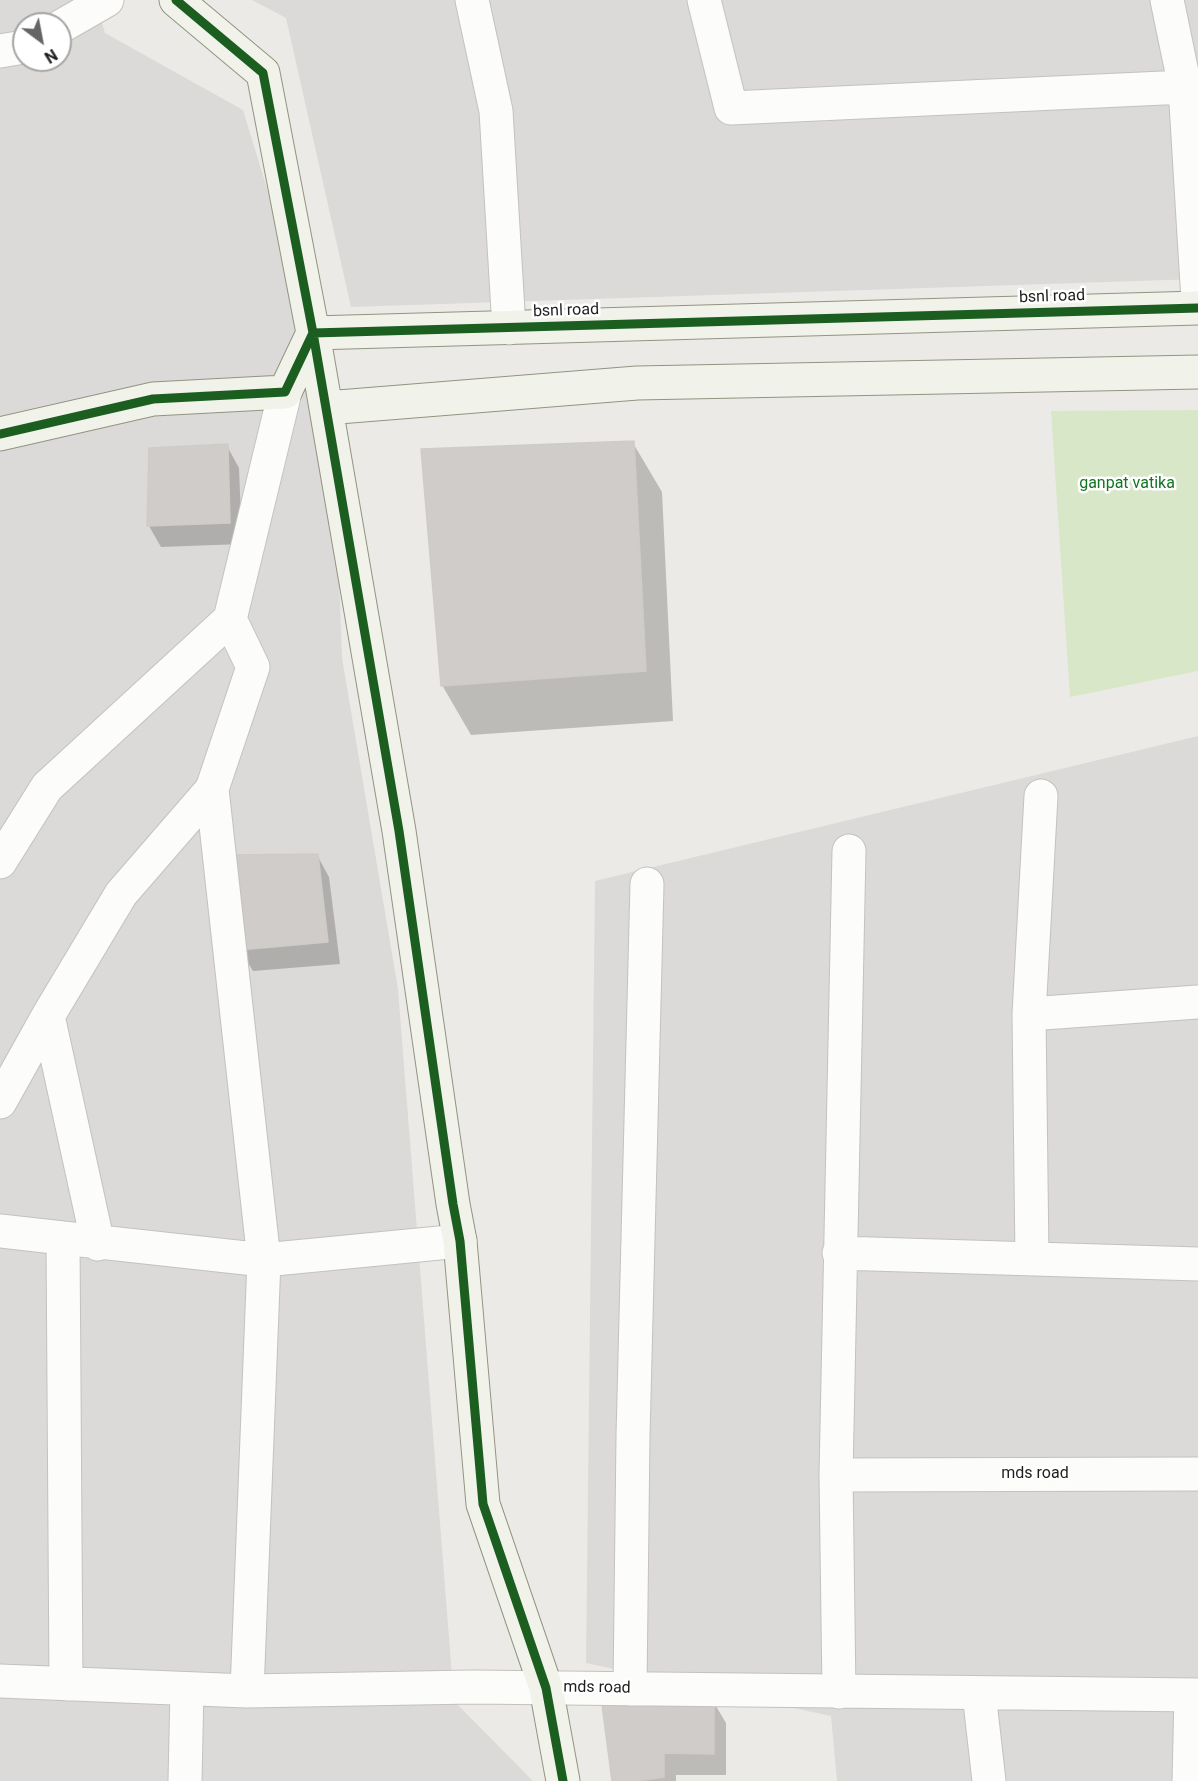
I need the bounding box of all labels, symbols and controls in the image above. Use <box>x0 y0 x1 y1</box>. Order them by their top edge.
north arrow <box>12 12 72 72</box>
text: N <box>41 45 61 67</box>
street label: bsnl road <box>1019 286 1085 308</box>
street label: bsnl road <box>533 300 599 322</box>
park label: ganpat vatika <box>1079 474 1175 494</box>
street label: mds road <box>1001 1464 1069 1484</box>
street label: mds road <box>563 1678 631 1698</box>

